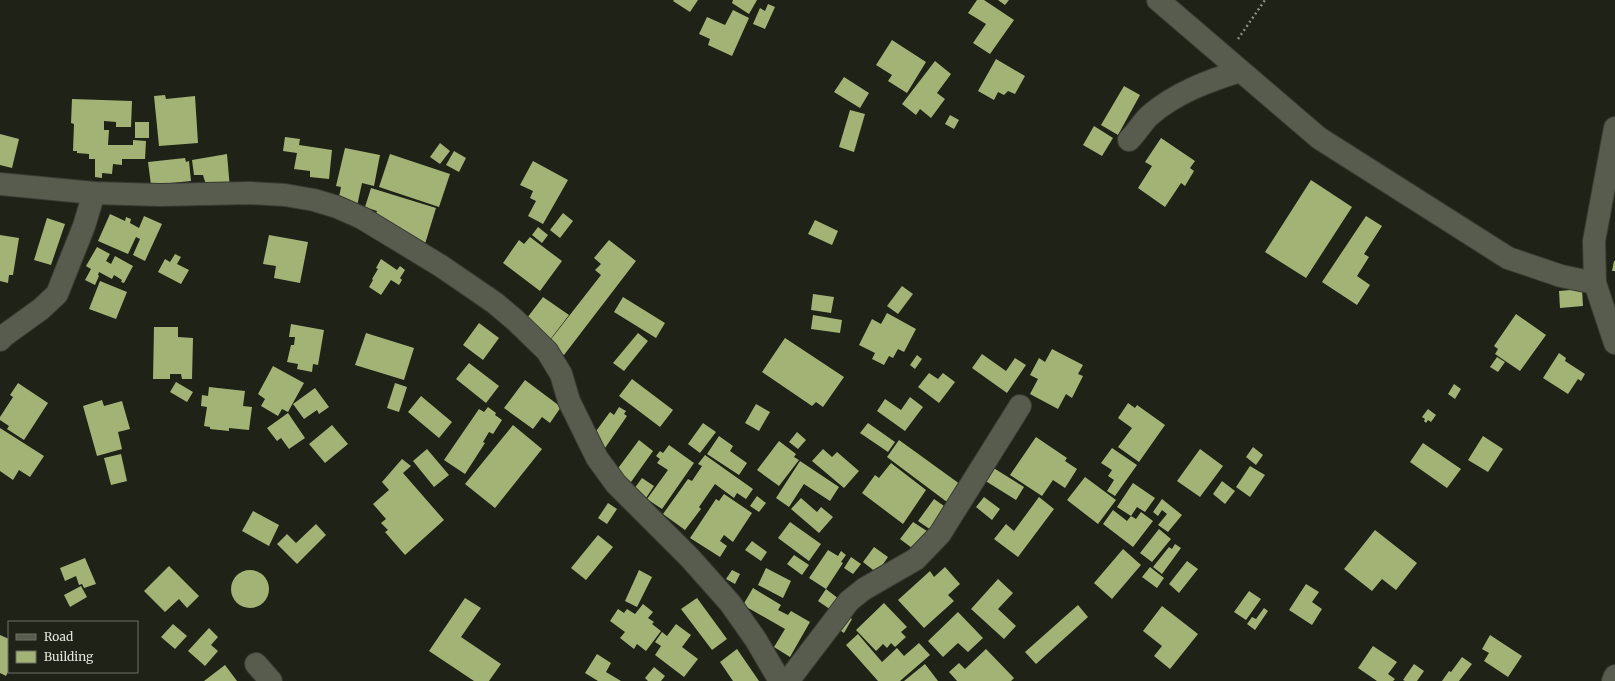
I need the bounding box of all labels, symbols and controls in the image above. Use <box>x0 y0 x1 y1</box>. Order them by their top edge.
legend <box>8 621 138 673</box>
text: Road <box>44 629 73 644</box>
text: Building <box>44 649 94 664</box>

